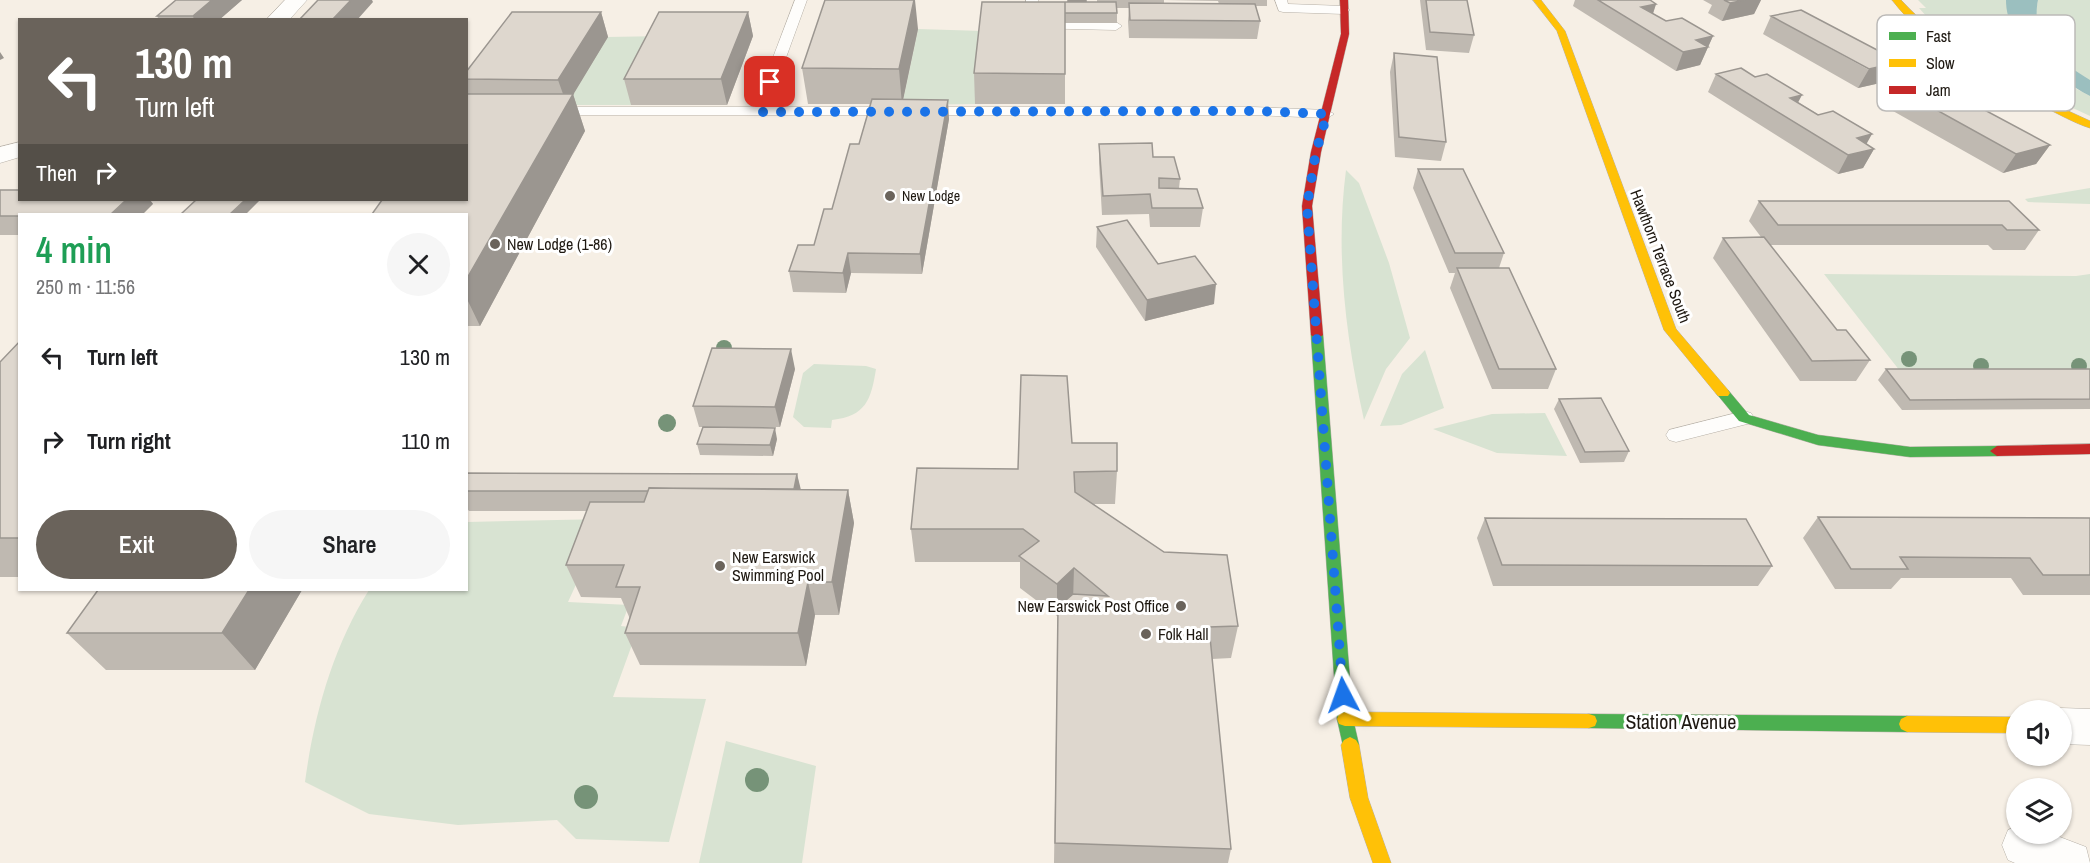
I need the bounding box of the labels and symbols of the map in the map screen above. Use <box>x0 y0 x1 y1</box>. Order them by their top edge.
legend <box>1877 15 2075 111</box>
text: Fast <box>1926 25 1951 47</box>
text: Slow <box>1926 52 1955 74</box>
pin <box>744 56 795 107</box>
text: Jam <box>1926 79 1951 101</box>
street label: Hawthorn Terrace South <box>1625 186 1697 326</box>
place label: New Lodge <box>902 187 960 205</box>
marker: New Lodge <box>883 189 897 203</box>
place label: New Lodge (1-86) <box>507 233 612 255</box>
marker: New Lodge (1-86) <box>488 237 502 251</box>
place label: New Earswick Swimming Pool <box>732 546 824 586</box>
marker: New Earswick Swimming Pool <box>713 559 727 573</box>
place label: New Earswick Post Office <box>1018 595 1169 617</box>
marker: New Earswick Post Office <box>1174 599 1188 613</box>
place label: Folk Hall <box>1158 623 1208 645</box>
marker: Folk Hall <box>1139 627 1153 641</box>
position arrow <box>1311 663 1375 727</box>
street label: Station Avenue <box>1626 708 1736 735</box>

